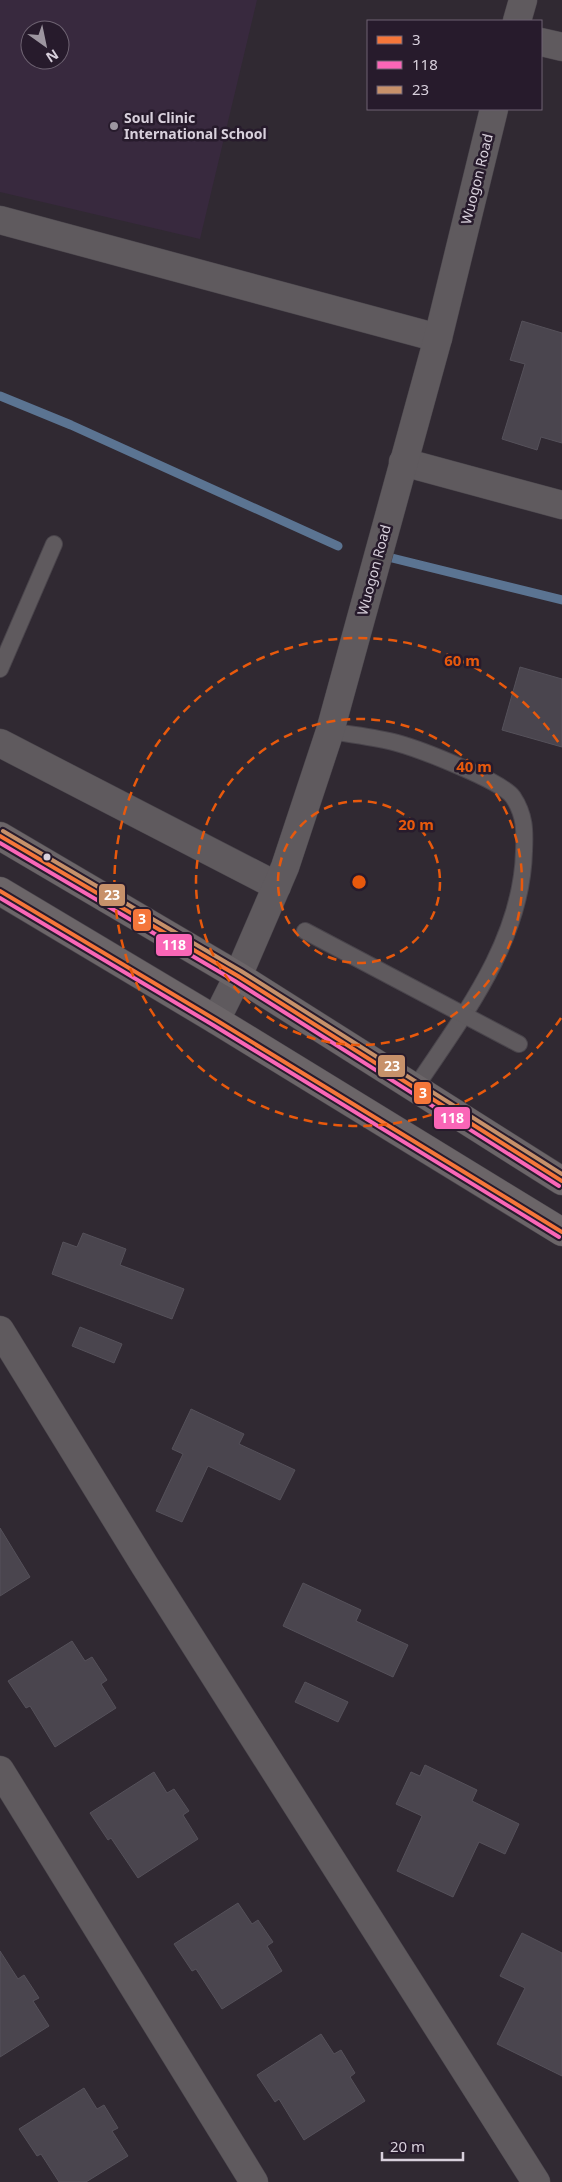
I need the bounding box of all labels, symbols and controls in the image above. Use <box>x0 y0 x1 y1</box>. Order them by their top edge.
north arrow <box>20 20 70 70</box>
legend <box>367 20 542 110</box>
text: 3 <box>412 29 421 49</box>
text: N <box>42 45 62 67</box>
text: 118 <box>412 54 438 74</box>
text: 23 <box>412 79 429 99</box>
place label: Soul Clinic International School <box>124 108 267 143</box>
marker: Soul Clinic International School <box>108 120 120 132</box>
street label: Wuogon Road <box>456 131 497 226</box>
street label: Wuogon Road <box>352 522 395 617</box>
text: 60 m <box>444 650 480 670</box>
text: 40 m <box>456 756 492 776</box>
text: 20 m <box>398 814 434 834</box>
unlabelled marker <box>42 852 52 862</box>
centre of rings <box>350 873 368 891</box>
line badge: 23 <box>98 883 126 907</box>
text: 23 <box>104 885 120 904</box>
line badge: 3 <box>132 908 152 932</box>
text: 3 <box>138 909 146 928</box>
line badge: 118 <box>155 933 193 957</box>
text: 118 <box>162 935 186 954</box>
line badge: 23 <box>377 1054 406 1078</box>
text: 23 <box>384 1056 400 1075</box>
line badge: 3 <box>413 1081 432 1105</box>
text: 3 <box>419 1083 427 1102</box>
line badge: 118 <box>433 1106 471 1130</box>
text: 118 <box>440 1108 464 1127</box>
scale bar <box>382 2130 463 2162</box>
text: 20 m <box>390 2136 425 2156</box>

